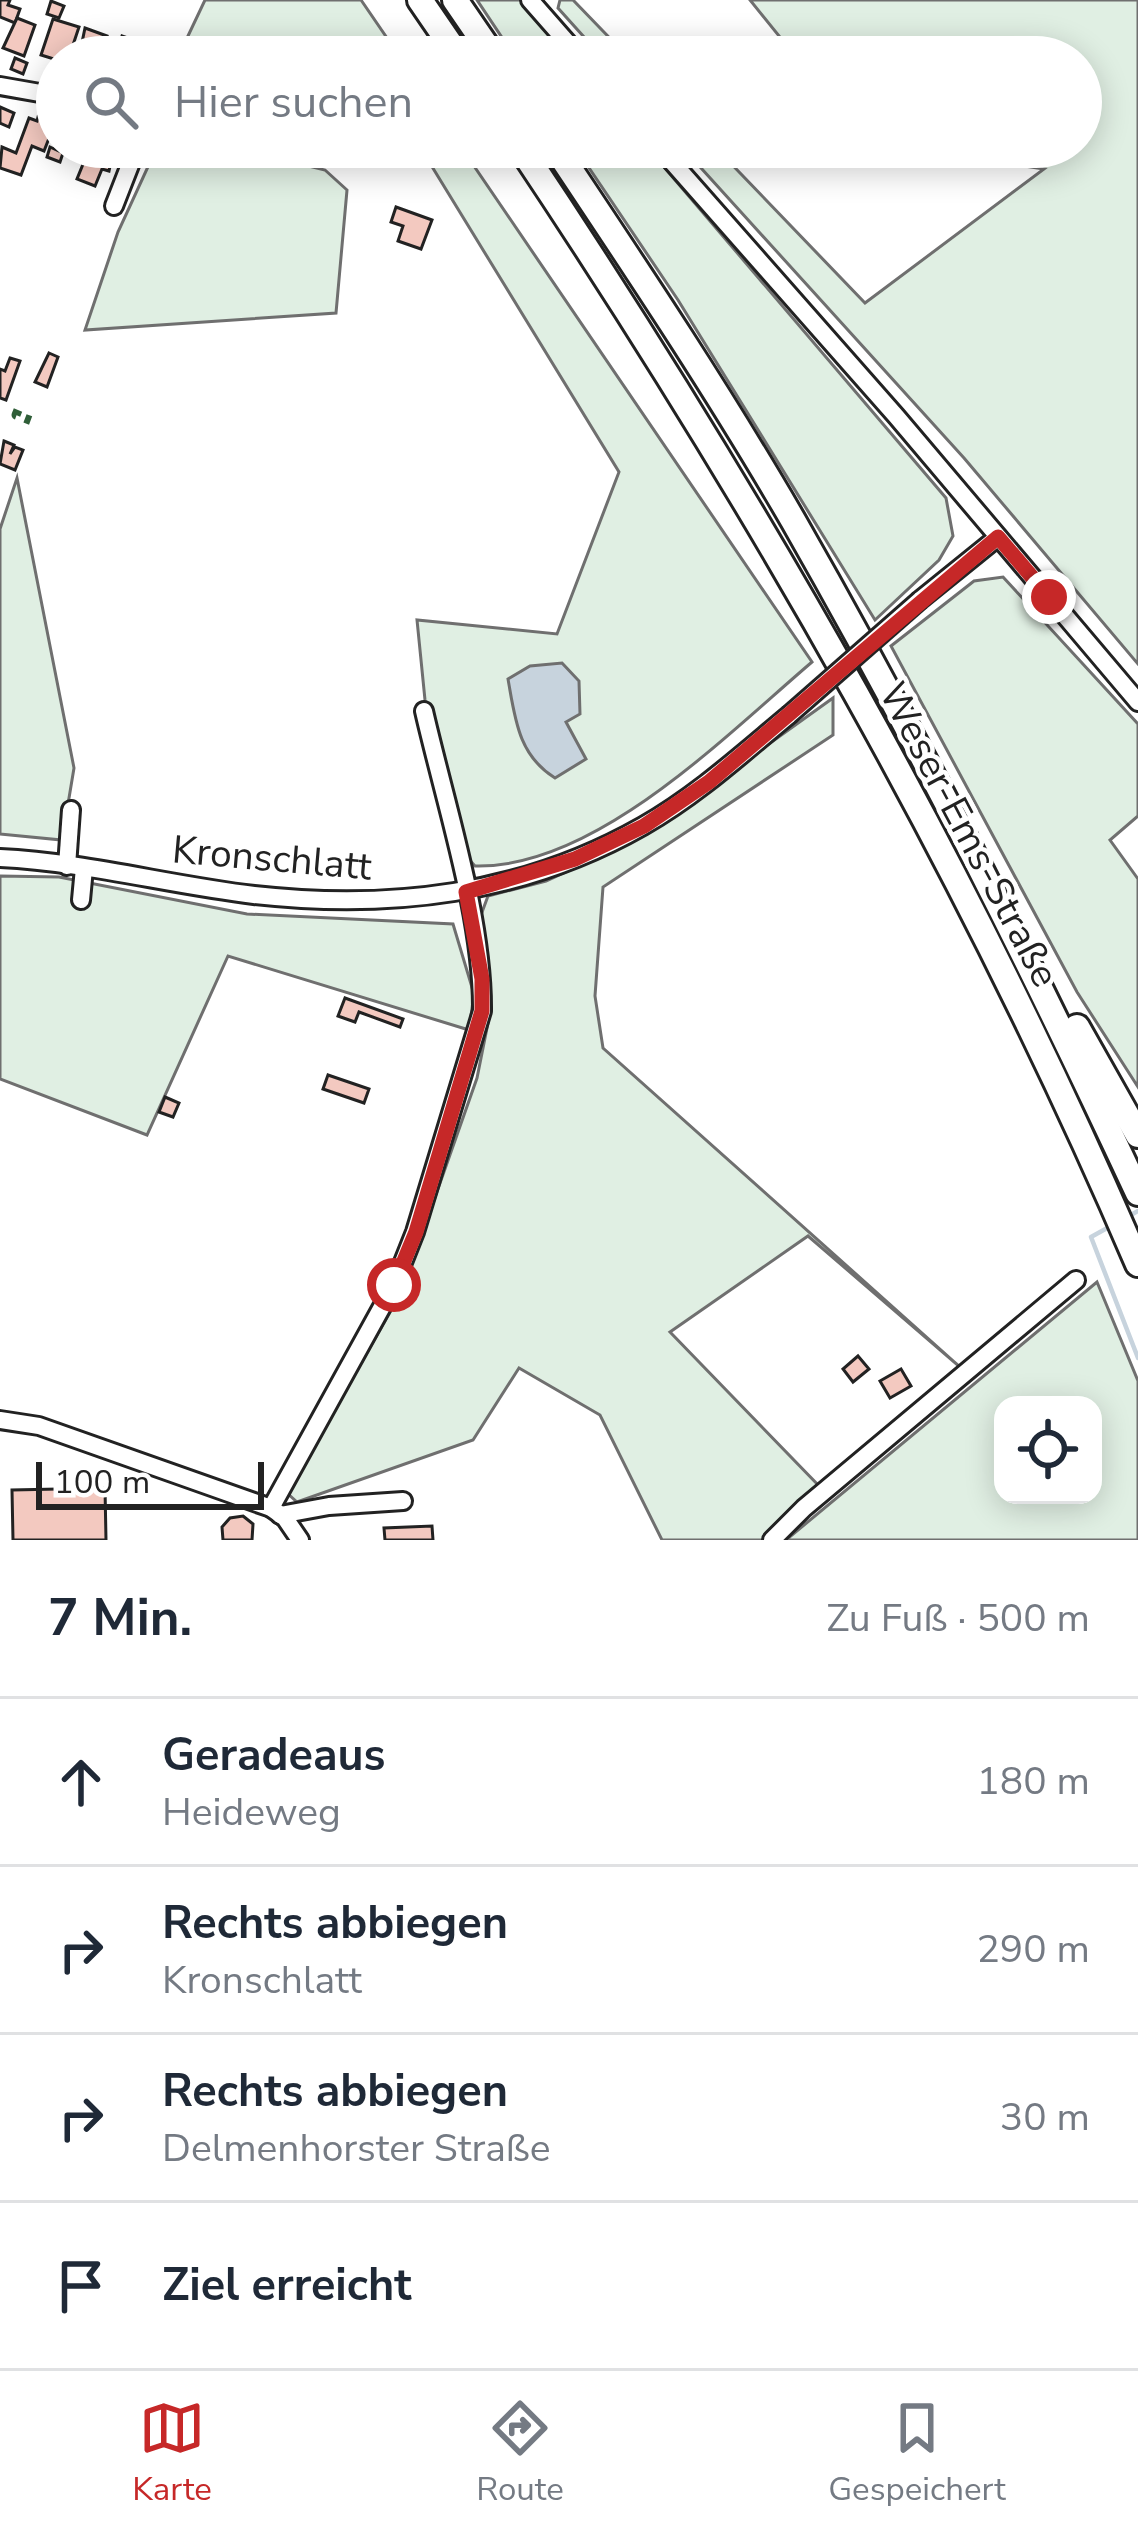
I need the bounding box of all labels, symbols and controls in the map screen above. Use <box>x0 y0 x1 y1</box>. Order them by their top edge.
search box <box>36 36 1102 168</box>
icon: search <box>78 69 144 135</box>
text: Hier suchen <box>174 72 413 133</box>
route end <box>1022 570 1076 624</box>
street label: Weser-Ems-Straße <box>866 673 1071 996</box>
street label: Kronschlatt <box>170 823 374 894</box>
route start <box>367 1258 421 1312</box>
map controls <box>994 1396 1102 1504</box>
button: locate <box>994 1396 1102 1504</box>
scale bar <box>36 1456 264 1509</box>
text: 100 m <box>54 1460 150 1505</box>
text: 7 Min. <box>48 1583 192 1653</box>
text: Zu Fuß · 500 m <box>826 1592 1090 1645</box>
text: Geradeaus <box>162 1725 386 1786</box>
icon: ahead <box>48 1749 114 1815</box>
text: 180 m <box>976 1755 1090 1808</box>
text: Heideweg <box>162 1786 341 1839</box>
text: Rechts abbiegen <box>162 1893 508 1954</box>
icon: right <box>48 1917 114 1983</box>
text: 290 m <box>976 1923 1090 1976</box>
text: Kronschlatt <box>162 1954 362 2007</box>
text: Rechts abbiegen <box>162 2061 508 2122</box>
icon: right <box>48 2085 114 2151</box>
text: 30 m <box>1000 2091 1090 2144</box>
text: Delmenhorster Straße <box>162 2122 551 2175</box>
icon: arrive <box>48 2253 114 2319</box>
text: Ziel erreicht <box>162 2255 412 2316</box>
tab: Karte <box>132 2395 212 2512</box>
tab: Route <box>476 2395 564 2512</box>
tab: Gespeichert <box>828 2395 1006 2512</box>

